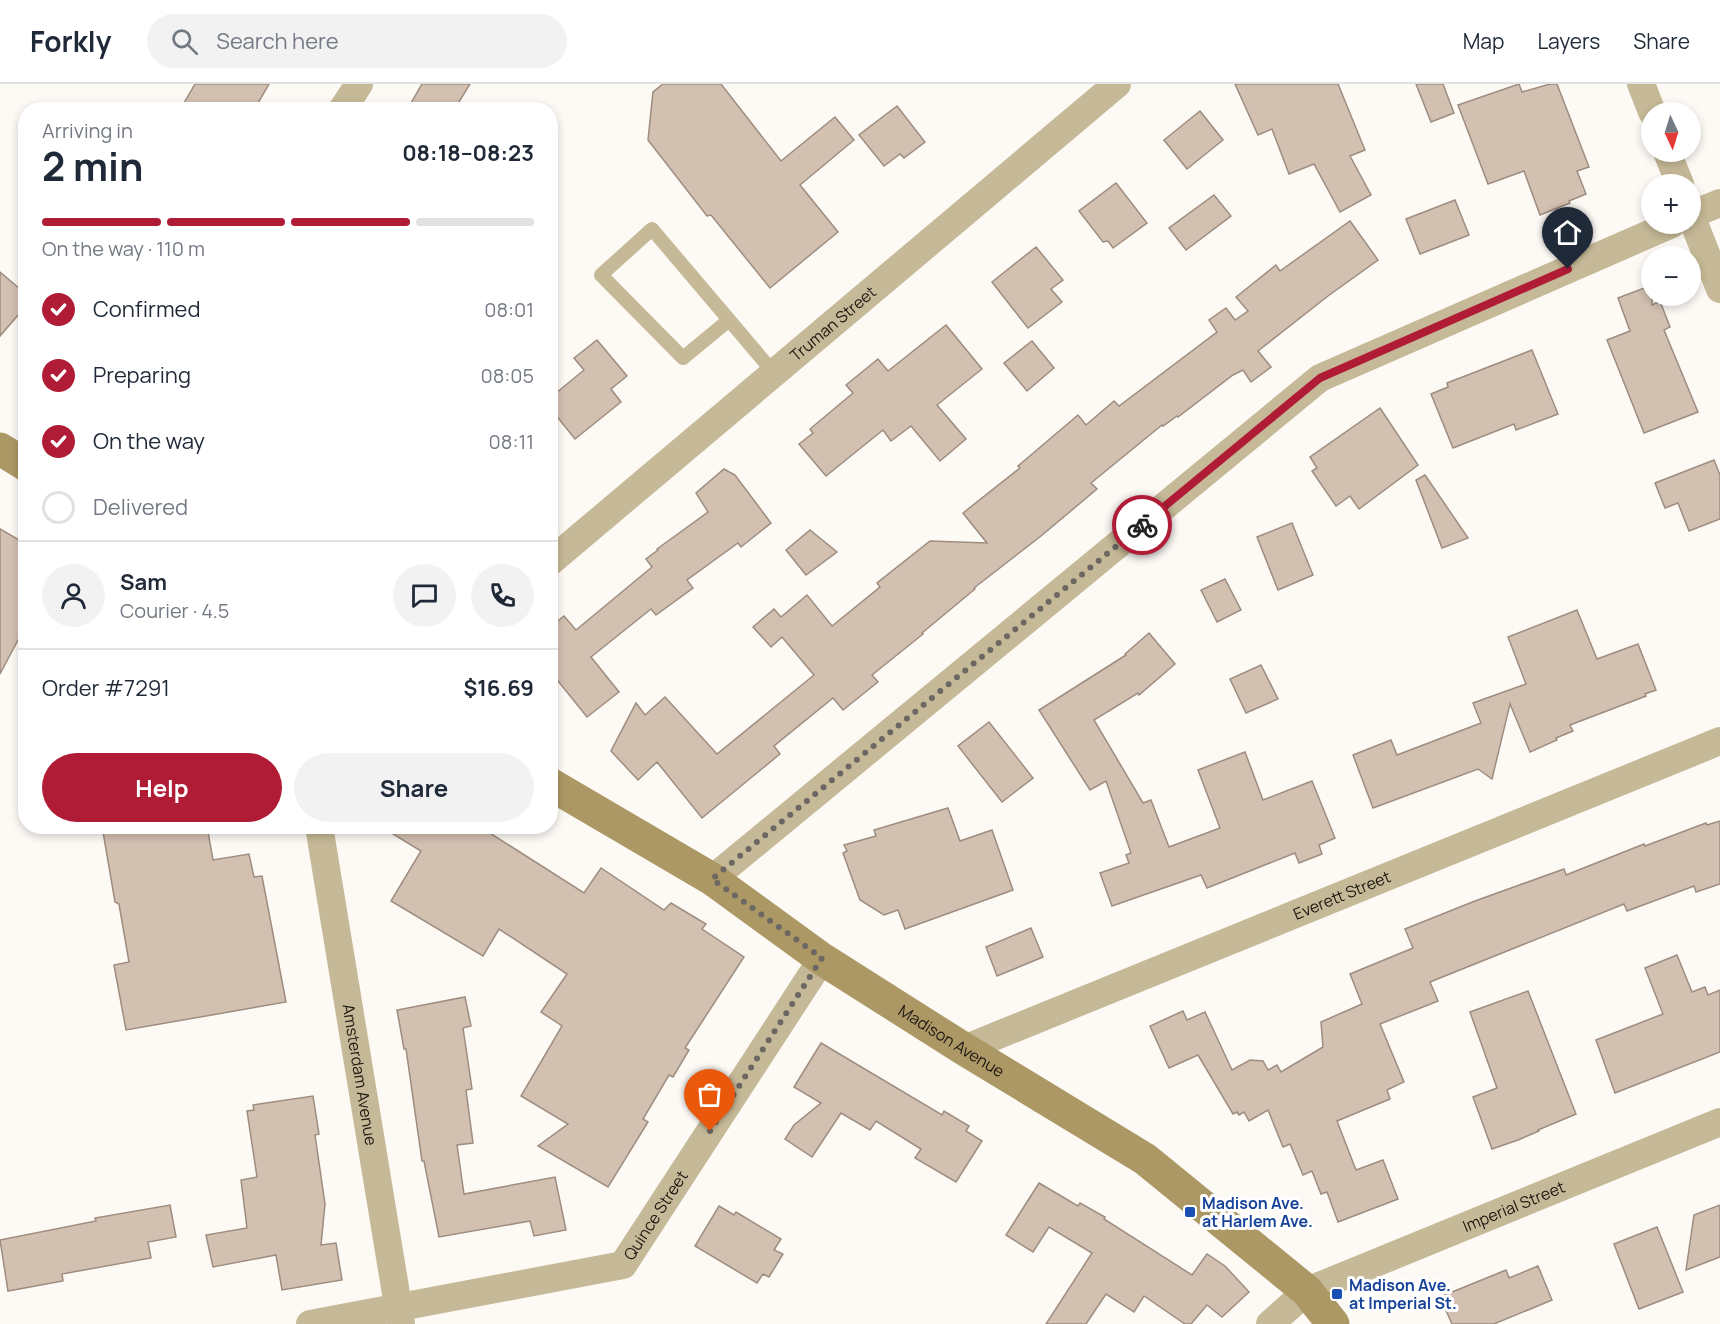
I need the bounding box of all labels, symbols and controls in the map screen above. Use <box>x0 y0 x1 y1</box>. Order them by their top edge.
search box <box>147 14 567 68</box>
text: Forkly <box>30 22 111 60</box>
icon: search <box>168 25 201 58</box>
text: Search here <box>216 26 339 56</box>
text: Map <box>1463 27 1504 55</box>
text: Layers <box>1537 27 1600 55</box>
text: Share <box>1633 27 1690 55</box>
north arrow <box>1641 102 1701 162</box>
map controls <box>1641 102 1701 306</box>
text: Arriving in <box>42 117 133 144</box>
text: 08:18–08:23 <box>402 138 534 168</box>
text: 2 min <box>42 139 143 193</box>
button: + <box>1641 174 1701 234</box>
pin <box>1542 207 1593 269</box>
icon: home <box>1551 216 1584 249</box>
text: On the way · 110 m <box>42 235 205 262</box>
button: − <box>1641 246 1701 306</box>
street label: Truman Street <box>785 281 881 366</box>
icon: check <box>42 293 75 326</box>
text: Confirmed <box>93 294 201 324</box>
text: 08:01 <box>484 296 534 323</box>
icon: check <box>42 359 75 392</box>
text: Preparing <box>93 360 191 390</box>
text: 08:05 <box>480 362 534 389</box>
icon: check <box>42 425 75 458</box>
text: On the way <box>93 426 205 456</box>
text: 08:11 <box>489 428 534 455</box>
text: Delivered <box>93 492 188 522</box>
courier <box>1112 495 1172 555</box>
icon: bike <box>1126 509 1159 542</box>
button: person <box>42 564 105 627</box>
button: chat <box>393 564 456 627</box>
button: phone <box>471 564 534 627</box>
text: Sam <box>120 567 167 597</box>
text: Courier · 4.5 <box>120 597 229 624</box>
text: Order #7291 <box>42 673 170 703</box>
text: $16.69 <box>463 673 534 703</box>
button: Help <box>42 753 282 822</box>
button: Share <box>294 753 534 822</box>
street label: Everett Street <box>1290 865 1394 925</box>
street label: Madison Avenue <box>894 999 1009 1082</box>
street label: Amsterdam Avenue <box>337 1002 382 1147</box>
pin <box>684 1069 735 1131</box>
icon: bag <box>693 1078 726 1111</box>
street label: Quince Street <box>618 1166 693 1264</box>
street label: Imperial Street <box>1459 1176 1568 1237</box>
place label: Madison Ave. at Harlem Ave. <box>1202 1192 1313 1232</box>
marker: Madison Ave. at Harlem Ave. <box>1183 1205 1197 1219</box>
place label: Madison Ave. at Imperial St. <box>1349 1274 1457 1314</box>
marker: Madison Ave. at Imperial St. <box>1330 1287 1344 1301</box>

